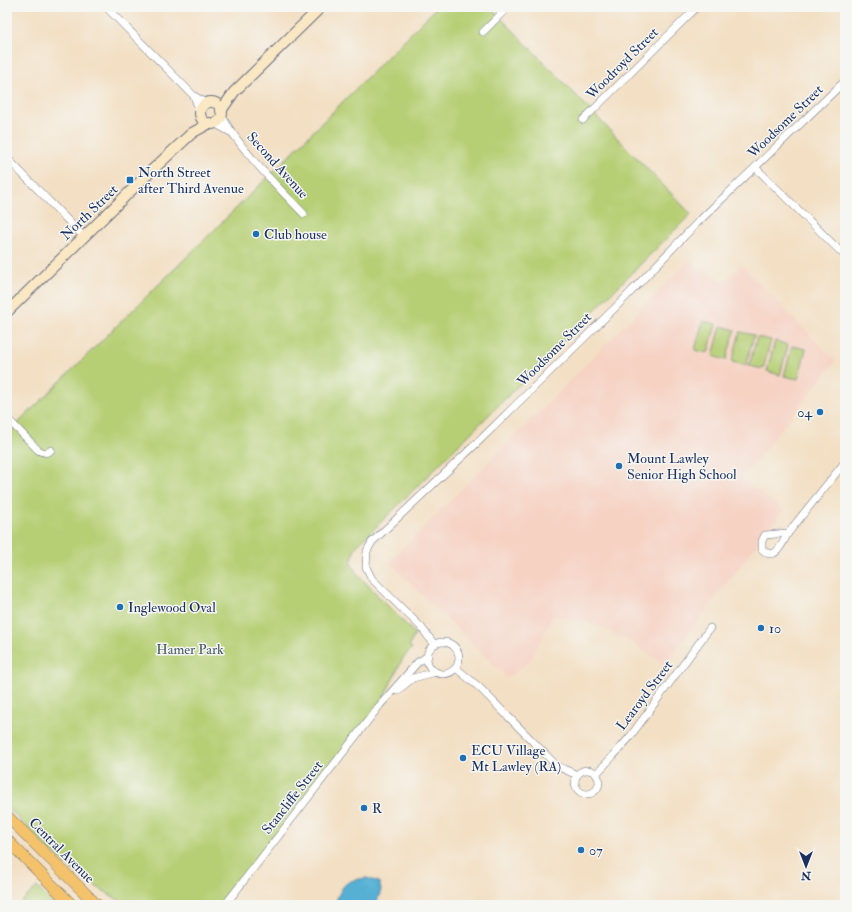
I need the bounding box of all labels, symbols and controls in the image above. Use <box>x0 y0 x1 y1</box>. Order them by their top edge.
street label: Woodroyd Street <box>582 24 663 104</box>
street label: Woodsome Street <box>743 81 827 162</box>
street label: Second Avenue <box>243 129 312 202</box>
place label: North Street after Third Avenue <box>138 164 244 197</box>
marker: North Street after Third Avenue <box>125 175 135 185</box>
street label: North Street <box>57 181 122 244</box>
place label: Club house <box>264 226 327 243</box>
marker: Club house <box>251 229 261 239</box>
street label: Woodsome Street <box>513 308 595 391</box>
place label: 04 <box>797 404 813 421</box>
marker: 04 <box>815 407 825 417</box>
place label: Mount Lawley Senior High School <box>627 450 737 483</box>
marker: Mount Lawley Senior High School <box>614 461 624 471</box>
place label: Inglewood Oval <box>128 599 216 616</box>
marker: Inglewood Oval <box>115 602 125 612</box>
place label: 10 <box>769 620 781 637</box>
marker: 10 <box>756 623 766 633</box>
park label: Hamer Park <box>156 641 224 658</box>
street label: Learoyd Street <box>613 657 677 734</box>
place label: ECU Village Mt Lawley (RA) <box>471 742 561 776</box>
marker: ECU Village Mt Lawley (RA) <box>458 753 468 763</box>
street label: Stancliffe Street <box>258 757 327 838</box>
place label: R <box>372 800 383 817</box>
marker: R <box>359 803 369 813</box>
street label: Central Avenue <box>25 814 98 887</box>
place label: 07 <box>589 842 603 859</box>
marker: 07 <box>576 845 586 855</box>
north arrow <box>786 846 826 886</box>
text: N <box>800 869 812 882</box>

